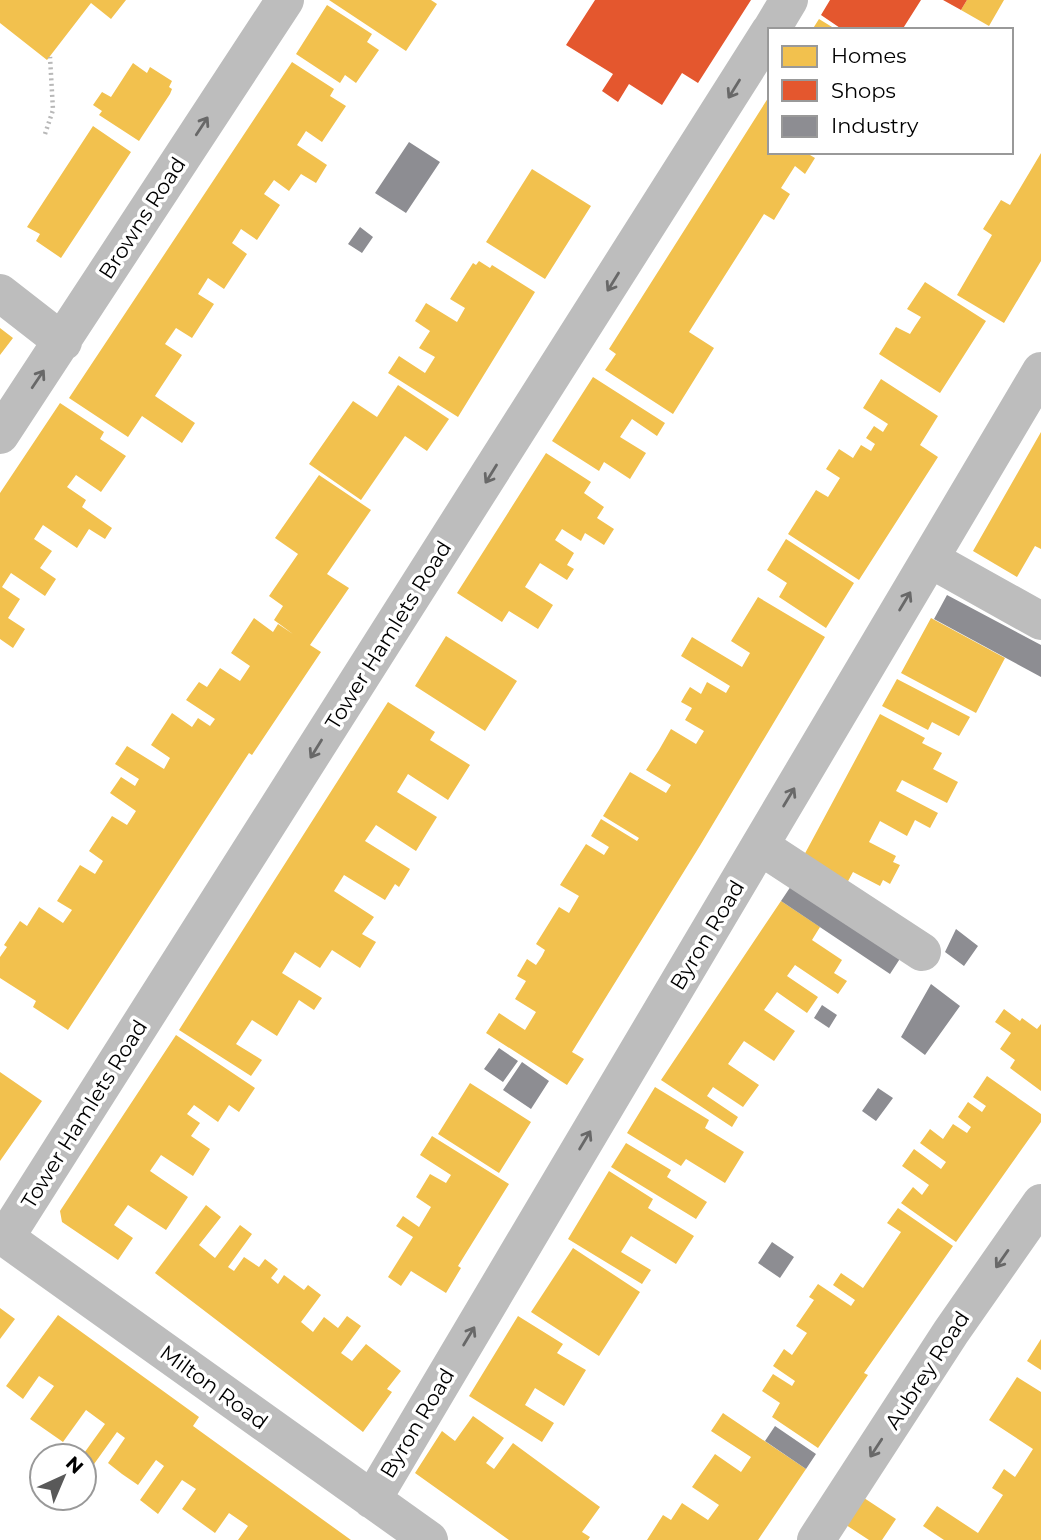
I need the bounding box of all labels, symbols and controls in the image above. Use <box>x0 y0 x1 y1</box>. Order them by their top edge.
legend <box>768 28 1013 154</box>
text: Homes <box>831 43 906 68</box>
text: Shops <box>831 78 896 103</box>
one-way arrow <box>726 79 740 99</box>
text: Industry <box>831 113 919 138</box>
one-way arrow <box>195 117 209 136</box>
street label: Browns Road <box>93 152 191 284</box>
one-way arrow <box>605 272 620 291</box>
one-way arrow <box>31 369 45 389</box>
one-way arrow <box>483 464 498 483</box>
street label: Tower Hamlets Road <box>320 536 456 734</box>
one-way arrow <box>898 591 912 611</box>
one-way arrow <box>309 738 323 758</box>
one-way arrow <box>782 787 796 807</box>
street label: Byron Road <box>665 876 749 994</box>
street label: Tower Hamlets Road <box>16 1015 152 1213</box>
one-way arrow <box>579 1130 593 1150</box>
one-way arrow <box>995 1249 1009 1268</box>
street label: Aubrey Road <box>880 1306 974 1434</box>
one-way arrow <box>462 1326 476 1346</box>
street label: Milton Road <box>155 1340 273 1434</box>
street label: Byron Road <box>375 1364 459 1482</box>
one-way arrow <box>868 1438 883 1457</box>
north arrow <box>28 1442 98 1512</box>
text: N <box>61 1452 88 1479</box>

